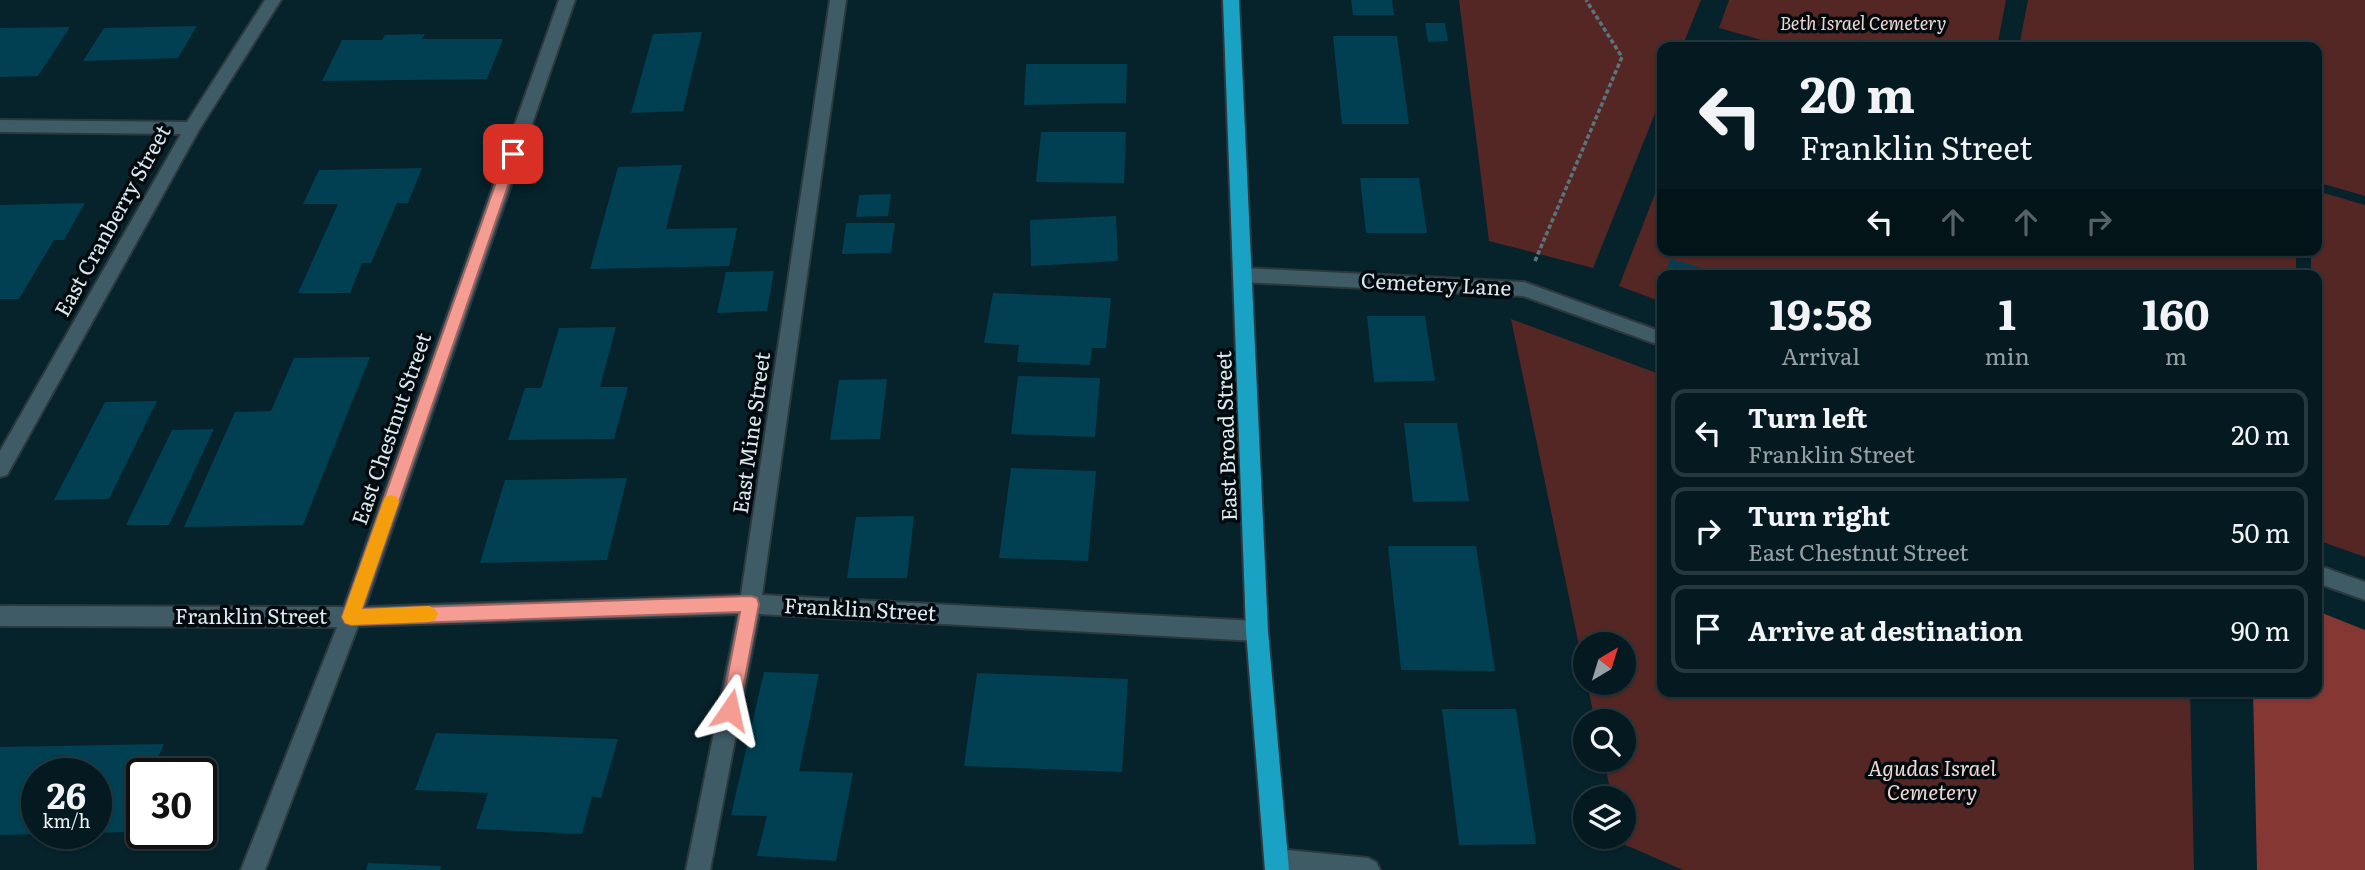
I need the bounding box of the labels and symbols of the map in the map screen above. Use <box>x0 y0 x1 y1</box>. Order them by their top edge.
park label: Beth Israel Cemetery <box>1780 9 1946 36</box>
street label: East Cranberry Street <box>45 118 177 321</box>
pin <box>483 124 543 184</box>
street label: Cemetery Lane <box>1360 263 1512 302</box>
street label: East Chestnut Street <box>342 327 437 528</box>
street label: East Mine Street <box>723 349 776 516</box>
street label: East Broad Street <box>1206 350 1243 522</box>
street label: Franklin Street <box>783 588 938 627</box>
street label: Franklin Street <box>175 599 328 630</box>
north arrow <box>1573 632 1636 695</box>
position arrow <box>693 673 767 747</box>
park label: Agudas Israel Cemetery <box>1868 751 1996 806</box>
speed limit sign: 30 <box>126 758 217 849</box>

